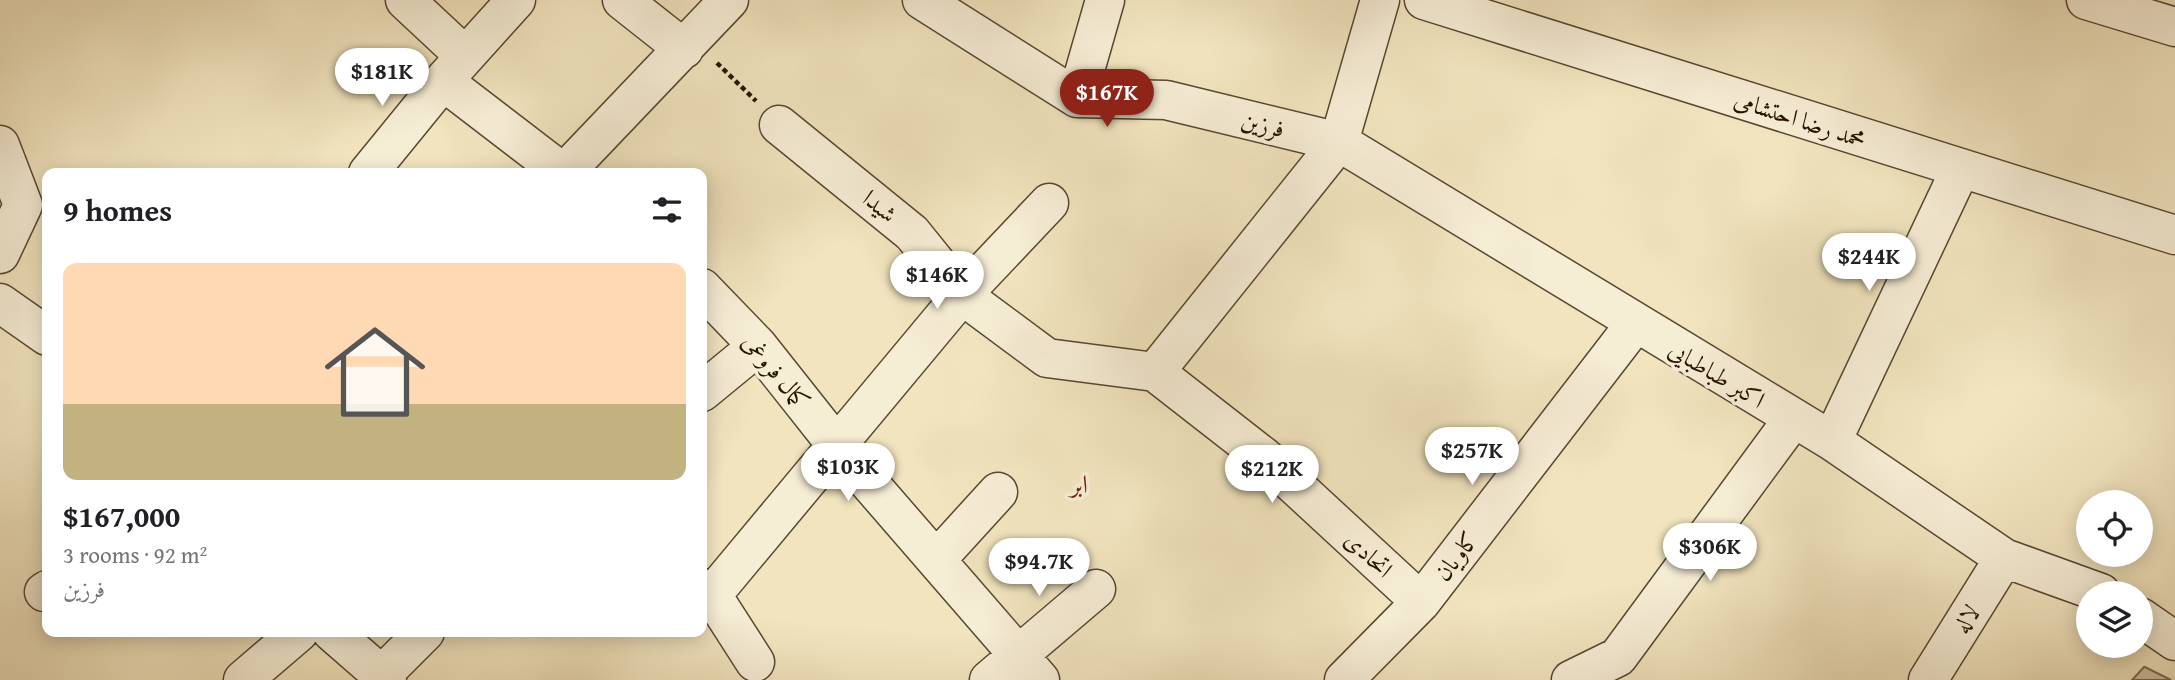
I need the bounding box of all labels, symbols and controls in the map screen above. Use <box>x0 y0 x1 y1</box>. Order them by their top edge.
pin: $181K <box>333 48 431 108</box>
text: $181K <box>351 54 413 87</box>
pin: $167K <box>1058 69 1156 129</box>
text: $167K <box>1076 75 1138 108</box>
street label: محمد رضا احتشامی <box>1730 81 1870 157</box>
street label: فرزین <box>1237 102 1289 146</box>
street label: شیدا <box>855 181 905 231</box>
text: 9 homes <box>63 188 172 232</box>
icon: filters <box>648 191 686 229</box>
pin: $244K <box>1820 233 1918 293</box>
text: $244K <box>1838 239 1900 272</box>
pin: $146K <box>888 252 986 311</box>
text: $146K <box>906 257 968 290</box>
icon: home <box>312 309 438 435</box>
street label: کمال فروغی <box>734 325 818 417</box>
street label: اکبر طباطبایی <box>1662 331 1772 417</box>
pin: $257K <box>1423 428 1521 487</box>
text: $257K <box>1441 433 1503 466</box>
pin: $103K <box>799 444 897 503</box>
pin: $212K <box>1223 446 1321 505</box>
text: $103K <box>817 449 879 482</box>
text: $212K <box>1241 451 1303 484</box>
district label: ابر <box>1067 464 1088 503</box>
map controls <box>2076 490 2153 658</box>
button: locate <box>2076 490 2153 567</box>
text: $167,000 <box>63 494 180 538</box>
street label: اتحادی <box>1337 522 1401 586</box>
street label: کاویان <box>1425 524 1487 588</box>
pin: $306K <box>1661 524 1759 583</box>
text: $306K <box>1679 529 1741 562</box>
text: 3 rooms · 92 m² <box>63 538 207 571</box>
pin: $94.7K <box>982 538 1096 598</box>
text: $94.7K <box>1005 544 1073 577</box>
text: فرزین <box>63 572 105 605</box>
button: layers <box>2076 581 2153 658</box>
street label: لاله <box>1944 598 1988 640</box>

